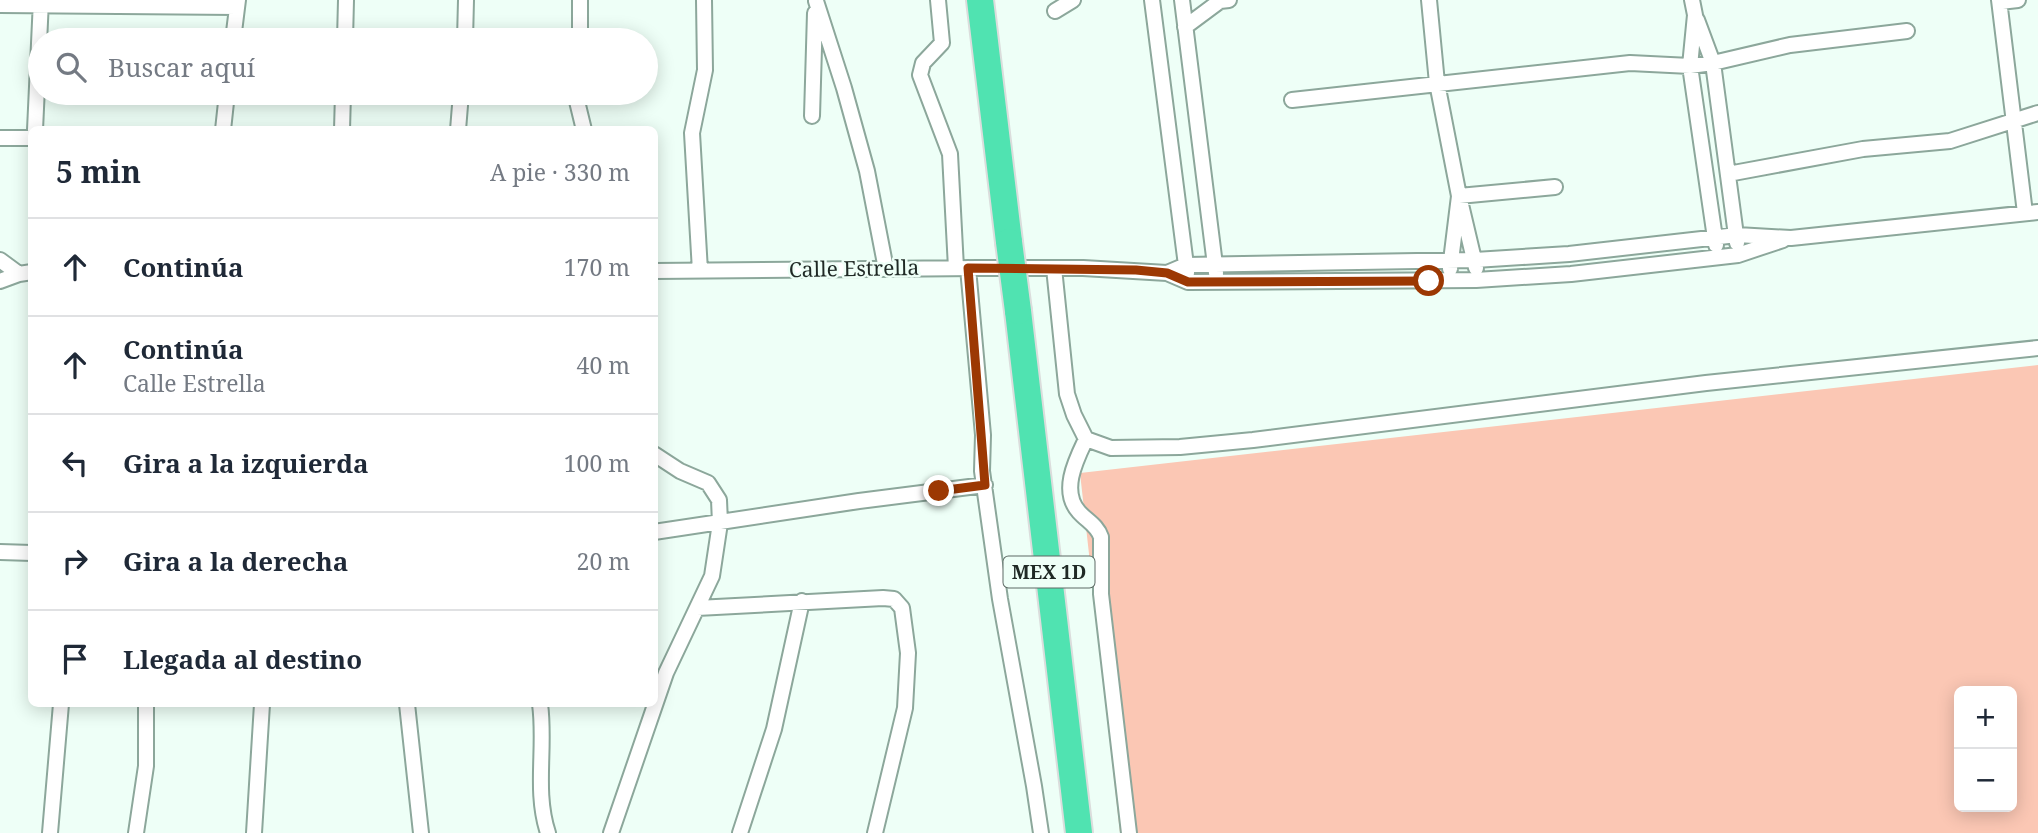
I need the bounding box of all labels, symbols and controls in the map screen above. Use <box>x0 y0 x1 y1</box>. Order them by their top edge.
search box <box>28 28 658 105</box>
icon: search <box>52 48 90 86</box>
text: Buscar aquí <box>108 49 255 85</box>
text: 5 min <box>56 151 141 192</box>
text: A pie · 330 m <box>490 156 630 188</box>
icon: ahead <box>56 248 94 286</box>
text: Continúa <box>123 249 244 285</box>
text: 170 m <box>564 251 630 283</box>
street label: Calle Estrella <box>789 253 919 283</box>
route start <box>1413 265 1444 296</box>
text: Continúa <box>123 331 244 367</box>
icon: ahead <box>56 346 94 384</box>
text: 40 m <box>577 349 630 381</box>
text: Calle Estrella <box>123 367 266 399</box>
icon: left <box>56 444 94 482</box>
text: Gira a la izquierda <box>123 445 369 481</box>
text: 100 m <box>564 447 630 479</box>
route end <box>923 475 954 506</box>
icon: right <box>56 542 94 580</box>
text: Gira a la derecha <box>123 543 348 579</box>
text: 20 m <box>577 545 630 577</box>
road number: MEX 1D <box>1004 556 1094 587</box>
icon: arrive <box>56 640 94 678</box>
text: Llegada al destino <box>123 641 362 677</box>
map controls <box>1954 686 2017 812</box>
button: + <box>1954 686 2017 749</box>
button: − <box>1954 749 2017 812</box>

